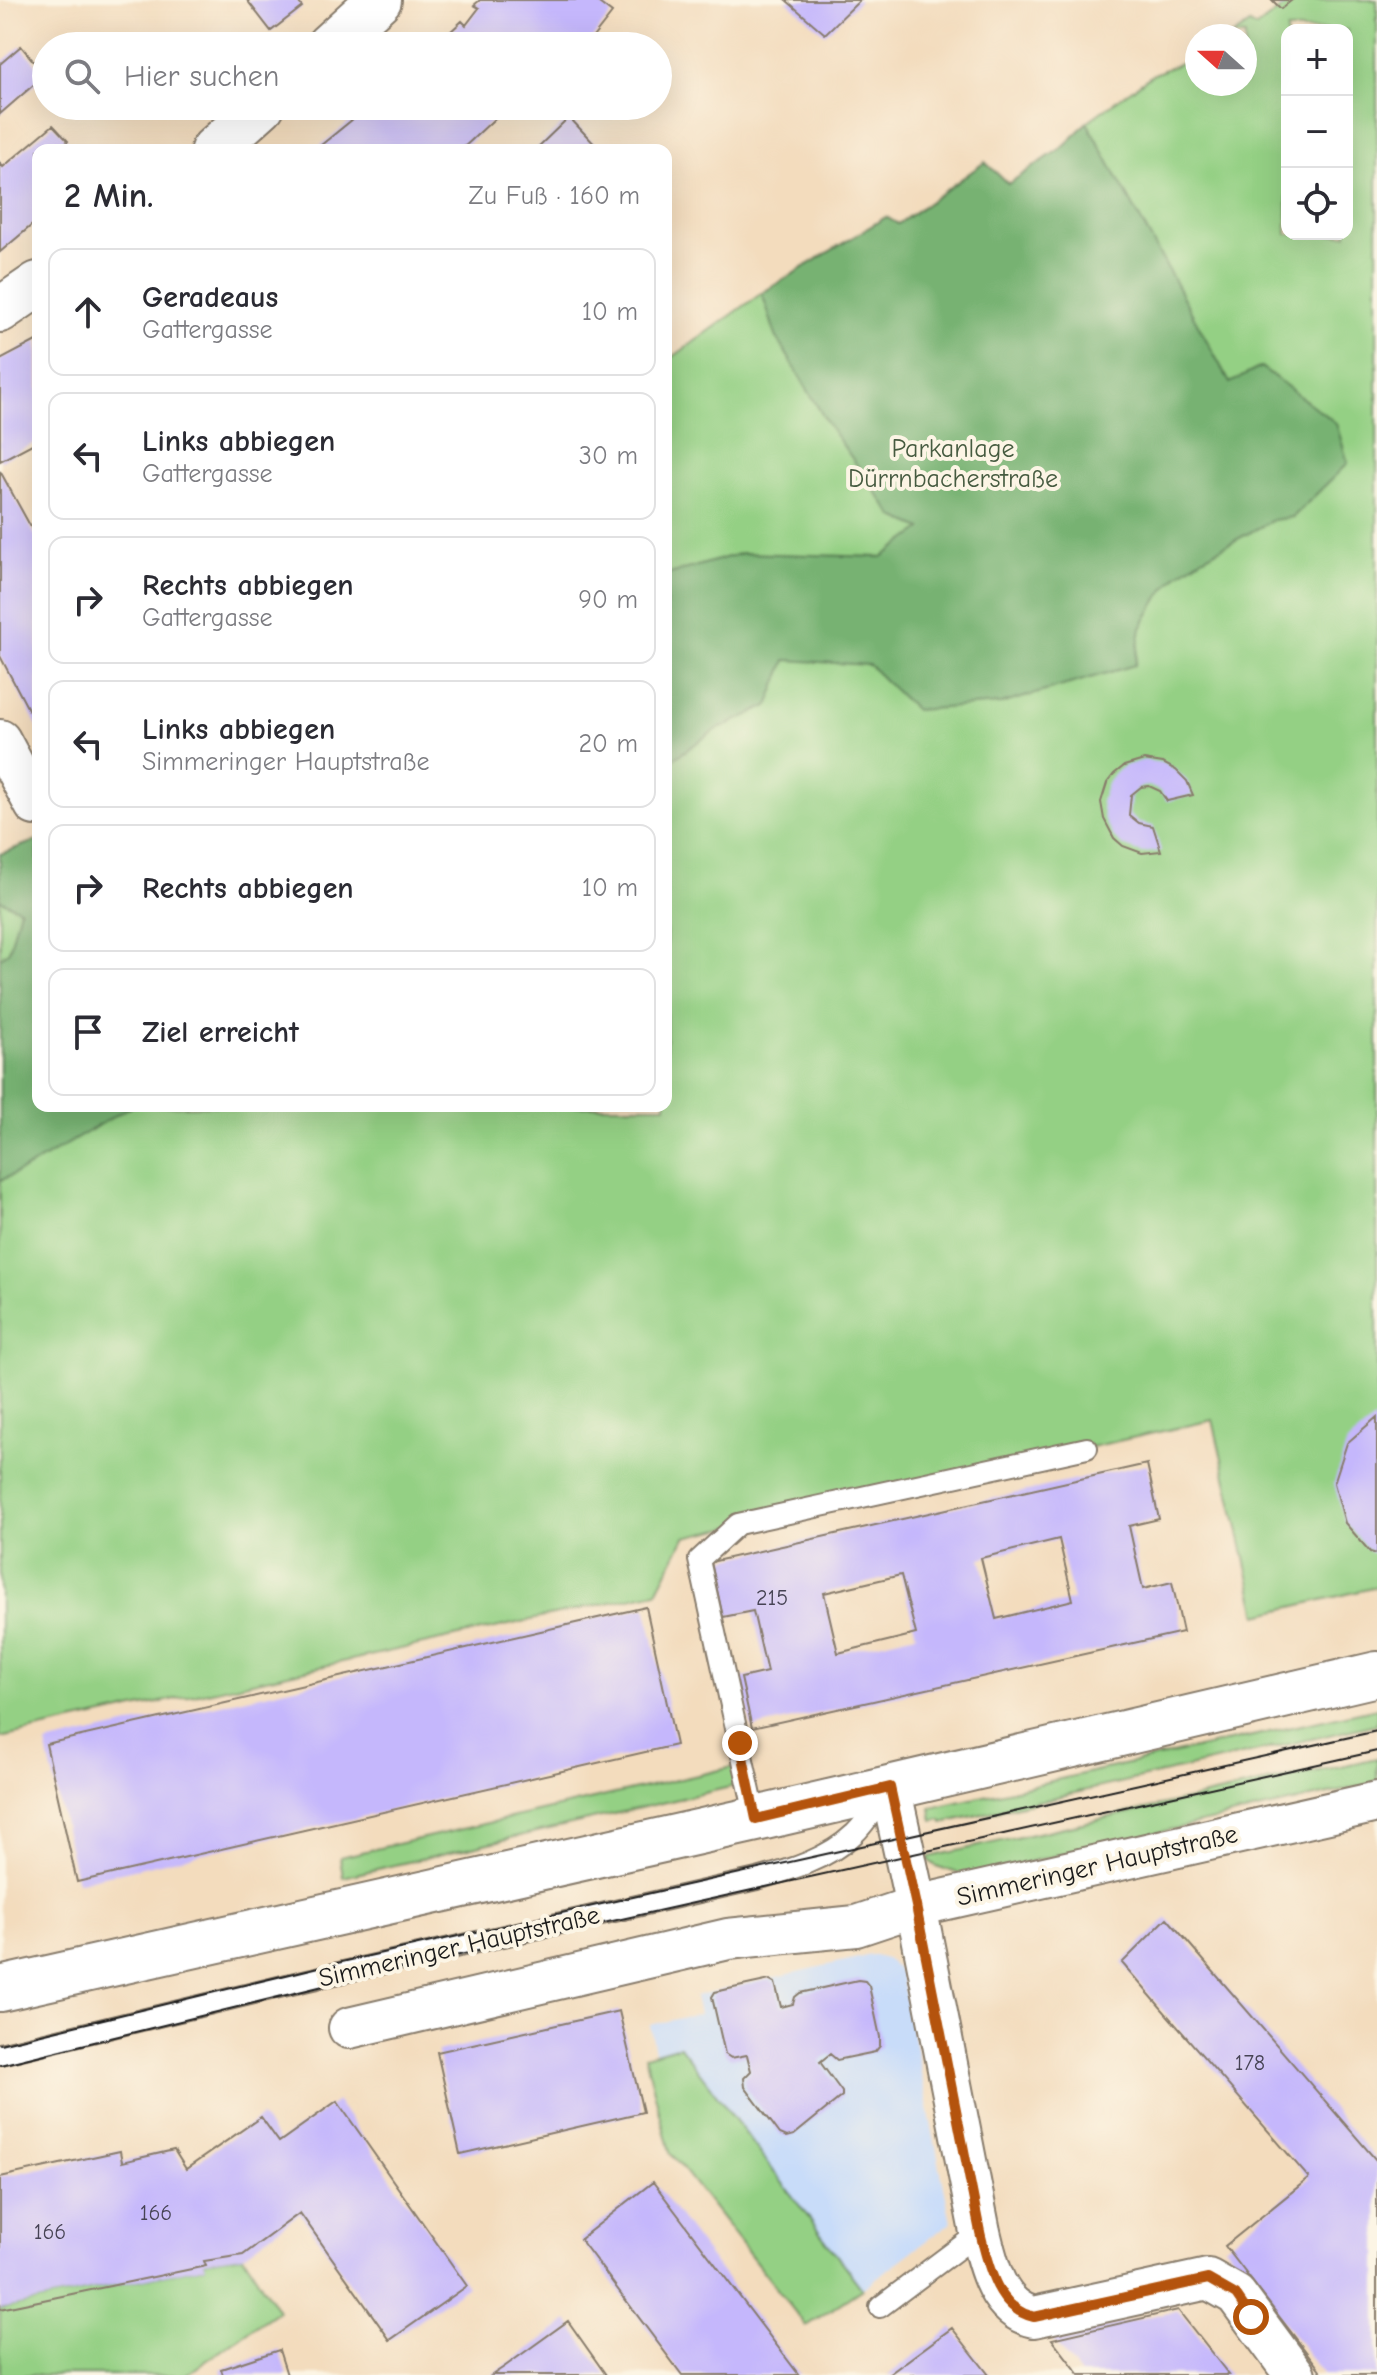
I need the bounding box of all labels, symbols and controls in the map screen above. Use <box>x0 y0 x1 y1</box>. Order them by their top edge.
north arrow <box>1185 24 1257 96</box>
map controls <box>1281 24 1353 240</box>
button: + <box>1281 24 1353 96</box>
search box <box>32 32 672 120</box>
icon: search <box>60 54 104 98</box>
text: Hier suchen <box>124 59 279 94</box>
button: − <box>1281 96 1353 168</box>
button: locate <box>1281 168 1353 240</box>
text: 2 Min. <box>64 176 153 216</box>
text: Zu Fuß · 160 m <box>469 181 640 211</box>
text: Geradeaus <box>142 280 278 315</box>
icon: ahead <box>66 290 110 334</box>
text: 10 m <box>582 297 638 327</box>
text: Gattergasse <box>142 315 273 345</box>
text: Links abbiegen <box>142 424 335 459</box>
icon: left <box>66 434 110 478</box>
park label: Parkanlage Dürrnbacherstraße <box>848 434 1058 494</box>
text: 30 m <box>579 441 638 471</box>
text: Gattergasse <box>142 459 273 489</box>
text: Rechts abbiegen <box>142 568 354 603</box>
icon: right <box>66 578 110 622</box>
text: 90 m <box>578 585 638 615</box>
text: Gattergasse <box>142 603 273 633</box>
text: Links abbiegen <box>142 712 335 747</box>
icon: left <box>66 722 110 766</box>
text: 20 m <box>578 729 638 759</box>
text: Simmeringer Hauptstraße <box>142 747 429 777</box>
icon: right <box>66 866 110 910</box>
text: Rechts abbiegen <box>142 871 354 906</box>
text: 10 m <box>582 873 638 903</box>
icon: arrive <box>66 1010 110 1054</box>
text: Ziel erreicht <box>142 1015 299 1050</box>
house number: 215 <box>756 1585 788 1611</box>
route end <box>722 1725 758 1761</box>
street label: Simmeringer Hauptstraße <box>954 1819 1241 1913</box>
street label: Simmeringer Hauptstraße <box>316 1900 603 1994</box>
house number: 178 <box>1235 2050 1265 2076</box>
house number: 166 <box>140 2200 172 2226</box>
house number: 166 <box>34 2219 66 2245</box>
route start <box>1233 2299 1269 2335</box>

